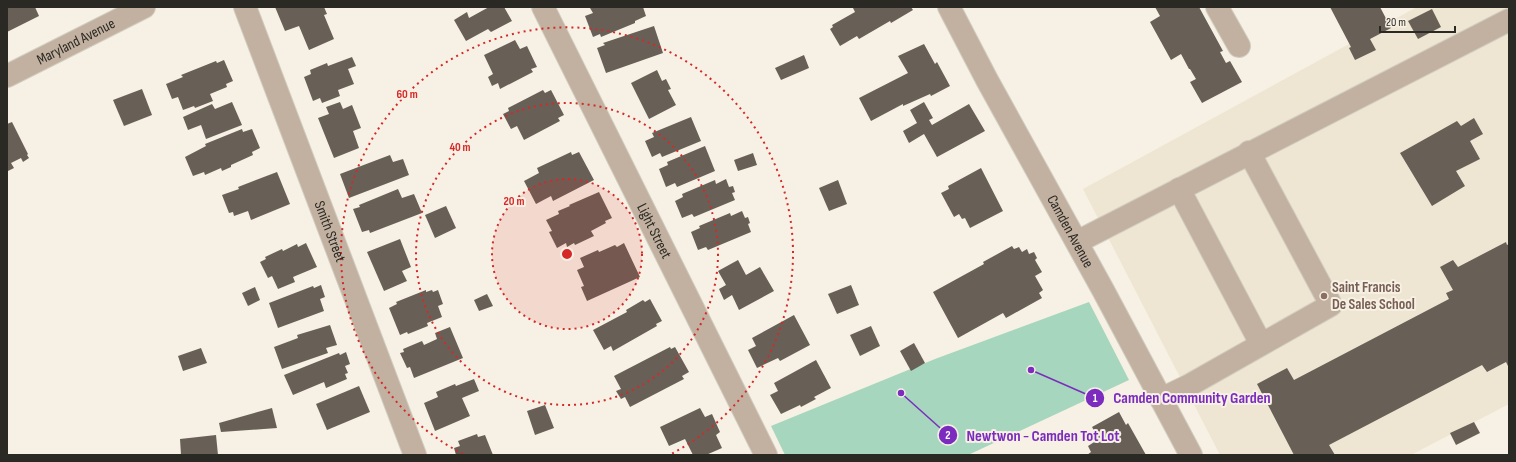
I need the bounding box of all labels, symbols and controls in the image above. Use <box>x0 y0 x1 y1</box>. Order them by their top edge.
scale bar <box>1380 8 1455 34</box>
street label: Maryland Avenue <box>33 14 118 69</box>
text: 20 m <box>1386 15 1406 30</box>
text: 60 m <box>396 87 418 102</box>
text: 40 m <box>449 140 471 155</box>
street label: Camden Avenue <box>1043 191 1098 271</box>
text: 20 m <box>504 194 524 209</box>
street label: Smith Street <box>310 198 351 265</box>
street label: Light Street <box>633 200 676 262</box>
centre of rings <box>560 247 574 261</box>
place label: Saint Francis De Sales School <box>1332 278 1415 314</box>
marker: Saint Francis De Sales School <box>1319 291 1329 301</box>
callout: Camden Community Garden <box>1085 384 1279 412</box>
text: Camden Community Garden <box>1113 389 1271 408</box>
text: 1 <box>1093 391 1098 406</box>
callout: Newtwon - Camden Tot Lot <box>938 421 1127 449</box>
text: Newtwon - Camden Tot Lot <box>967 427 1119 446</box>
text: 2 <box>945 428 951 443</box>

